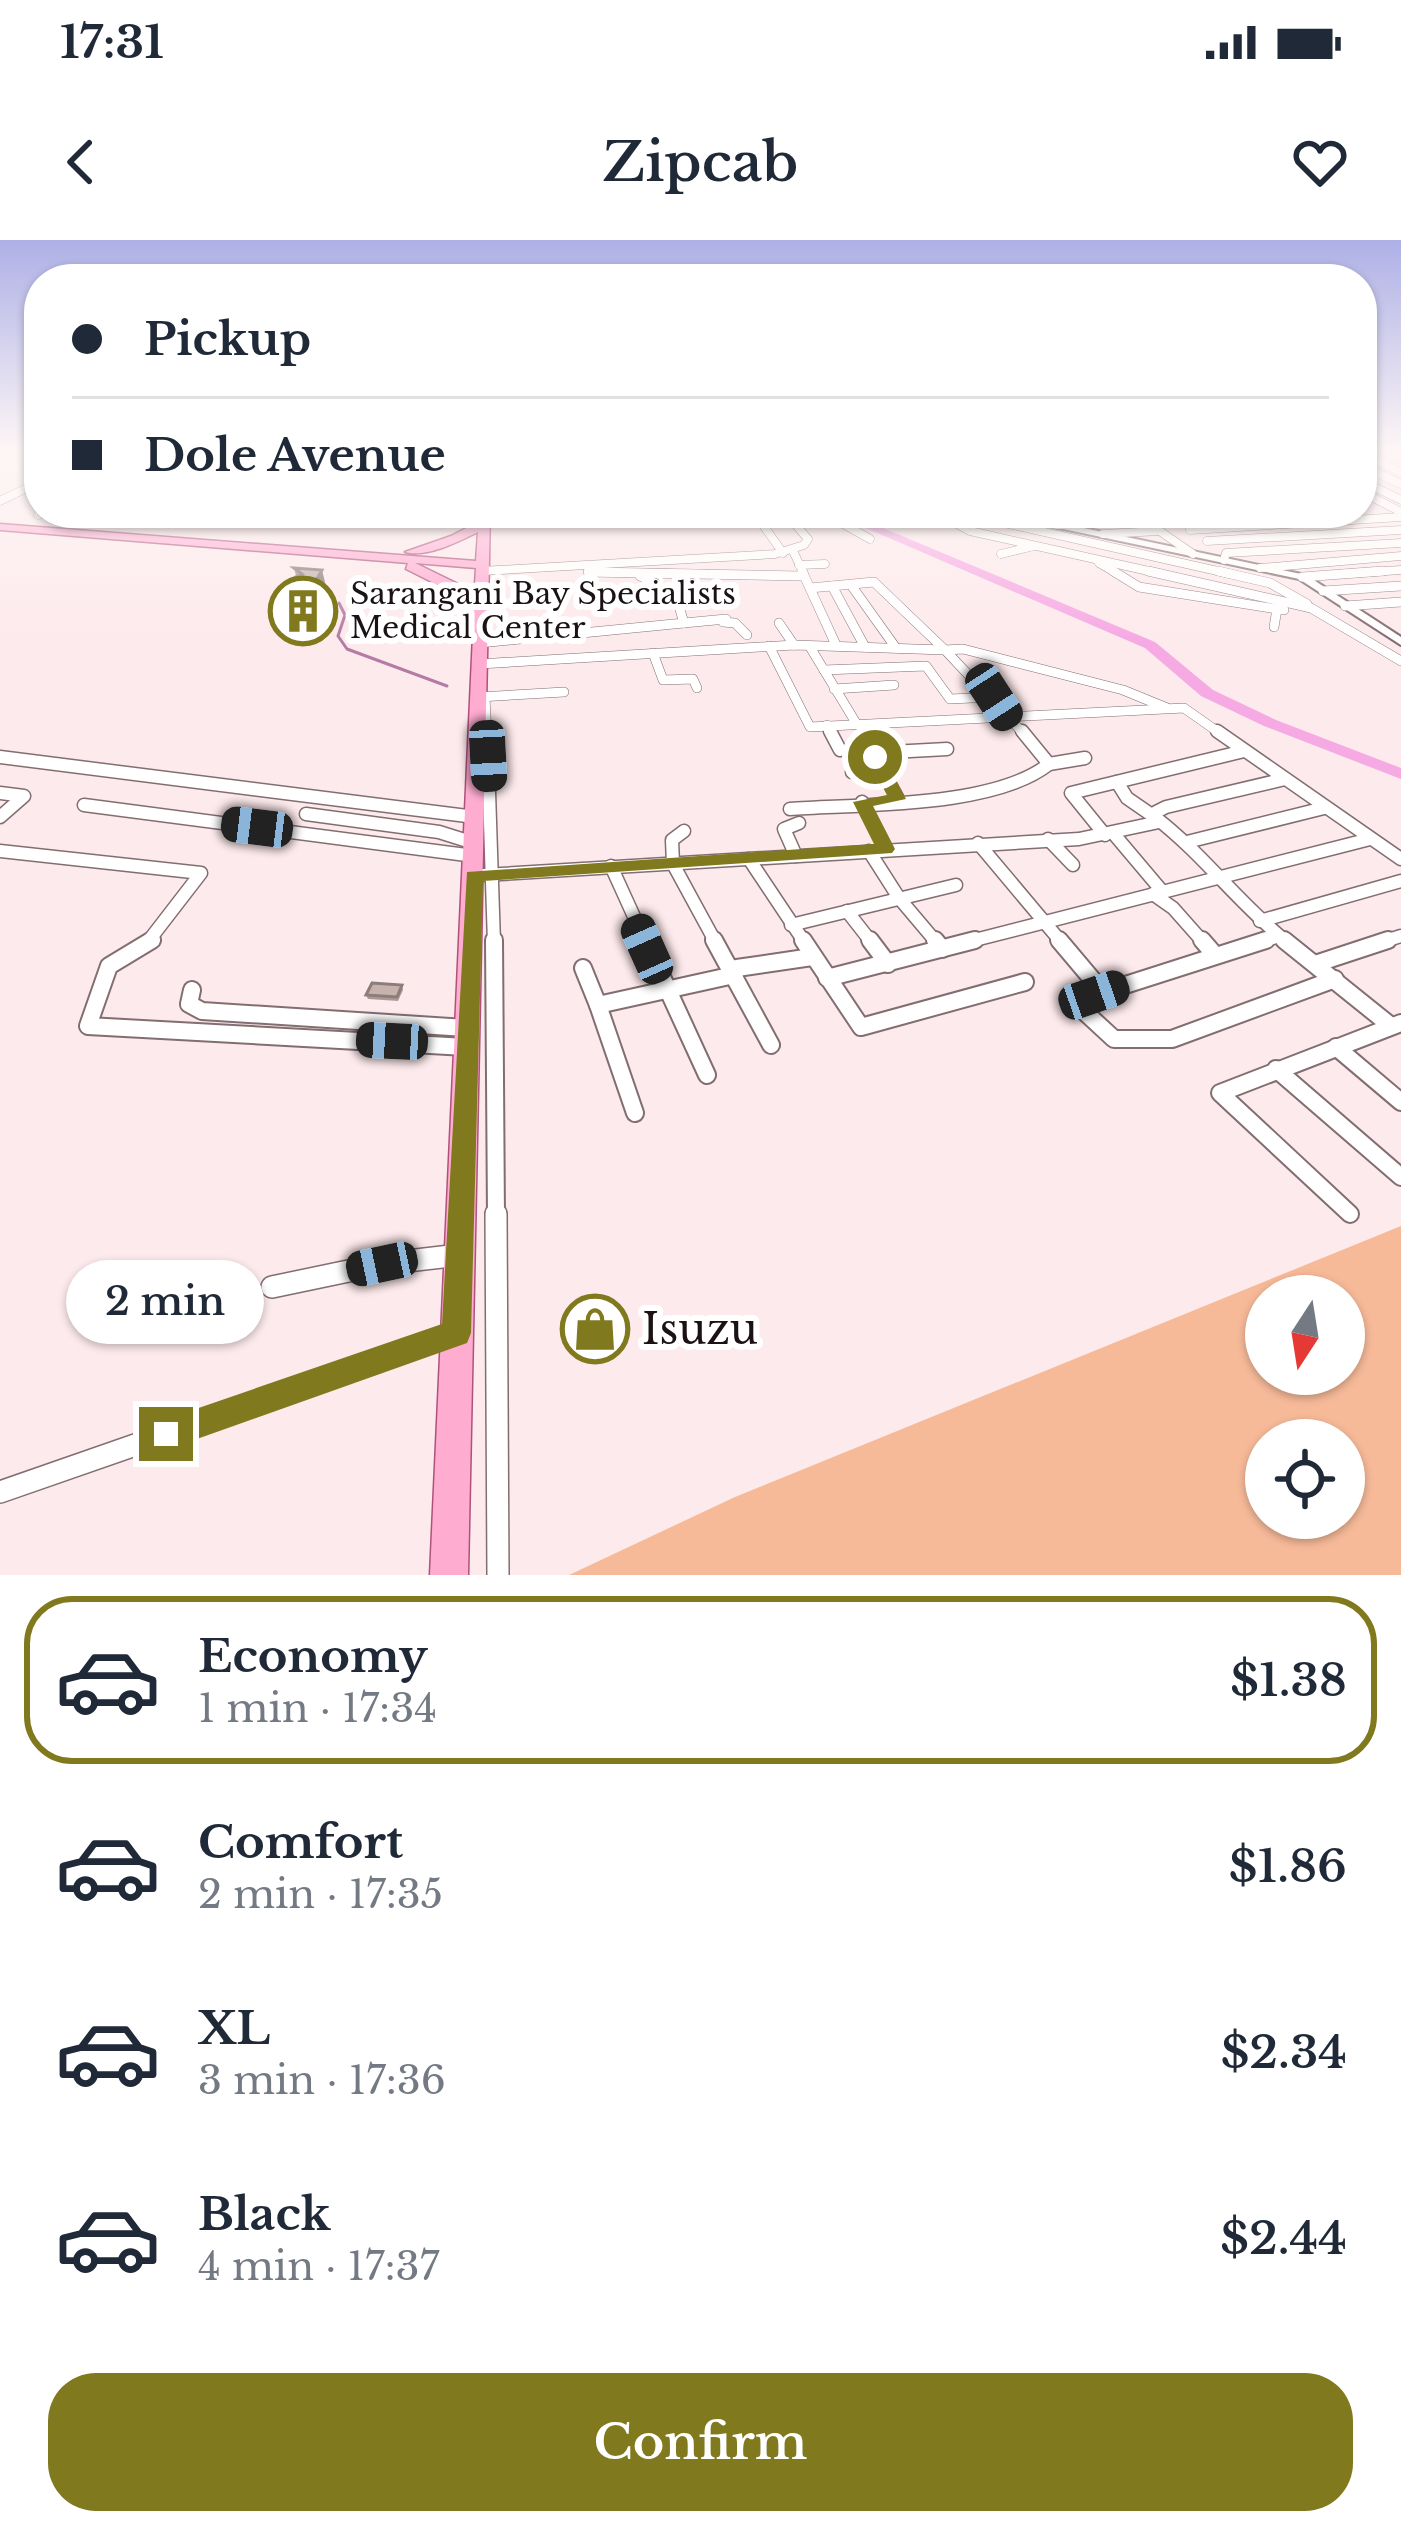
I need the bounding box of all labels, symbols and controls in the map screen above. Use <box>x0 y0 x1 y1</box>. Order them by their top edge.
text: 17:31 <box>60 14 164 70</box>
icon: back <box>48 129 114 195</box>
text: Zipcab <box>603 129 798 196</box>
icon: heart <box>1287 129 1353 195</box>
text: Pickup <box>144 311 311 367</box>
text: Dole Avenue <box>144 427 446 483</box>
place label: Sarangani Bay Specialists Medical Center <box>350 575 736 646</box>
building icon: Sarangani Bay Specialists Medical Center <box>268 576 338 646</box>
car <box>959 657 1029 737</box>
car <box>468 719 508 793</box>
route start <box>848 730 902 784</box>
car <box>219 805 295 849</box>
car <box>616 909 678 989</box>
car <box>1054 966 1134 1024</box>
car <box>355 1021 429 1061</box>
car <box>343 1239 421 1289</box>
callout: 2 min <box>67 1260 265 1344</box>
north arrow <box>1245 1275 1365 1395</box>
map controls <box>1245 1275 1365 1539</box>
text: 2 min <box>105 1277 225 1326</box>
shop icon: Isuzu <box>560 1294 630 1364</box>
place label: Isuzu <box>642 1303 758 1355</box>
route end <box>139 1407 193 1461</box>
button: locate <box>1245 1419 1365 1539</box>
icon: car <box>54 1626 162 1734</box>
text: Economy <box>198 1628 428 1684</box>
text: $1.38 <box>1230 1652 1347 1708</box>
text: 1 min · 17:34 <box>198 1684 437 1733</box>
icon: car <box>54 1812 162 1920</box>
text: Comfort <box>198 1814 403 1870</box>
text: $1.86 <box>1229 1838 1347 1894</box>
text: 2 min · 17:35 <box>198 1870 443 1919</box>
icon: car <box>54 1998 162 2106</box>
text: XL <box>198 2000 270 2056</box>
text: $2.34 <box>1221 2024 1347 2080</box>
text: 3 min · 17:36 <box>198 2056 446 2105</box>
icon: car <box>54 2184 162 2292</box>
text: Black <box>198 2186 331 2242</box>
text: $2.44 <box>1220 2210 1347 2266</box>
text: 4 min · 17:37 <box>198 2242 439 2291</box>
button: Confirm <box>48 2373 1353 2511</box>

